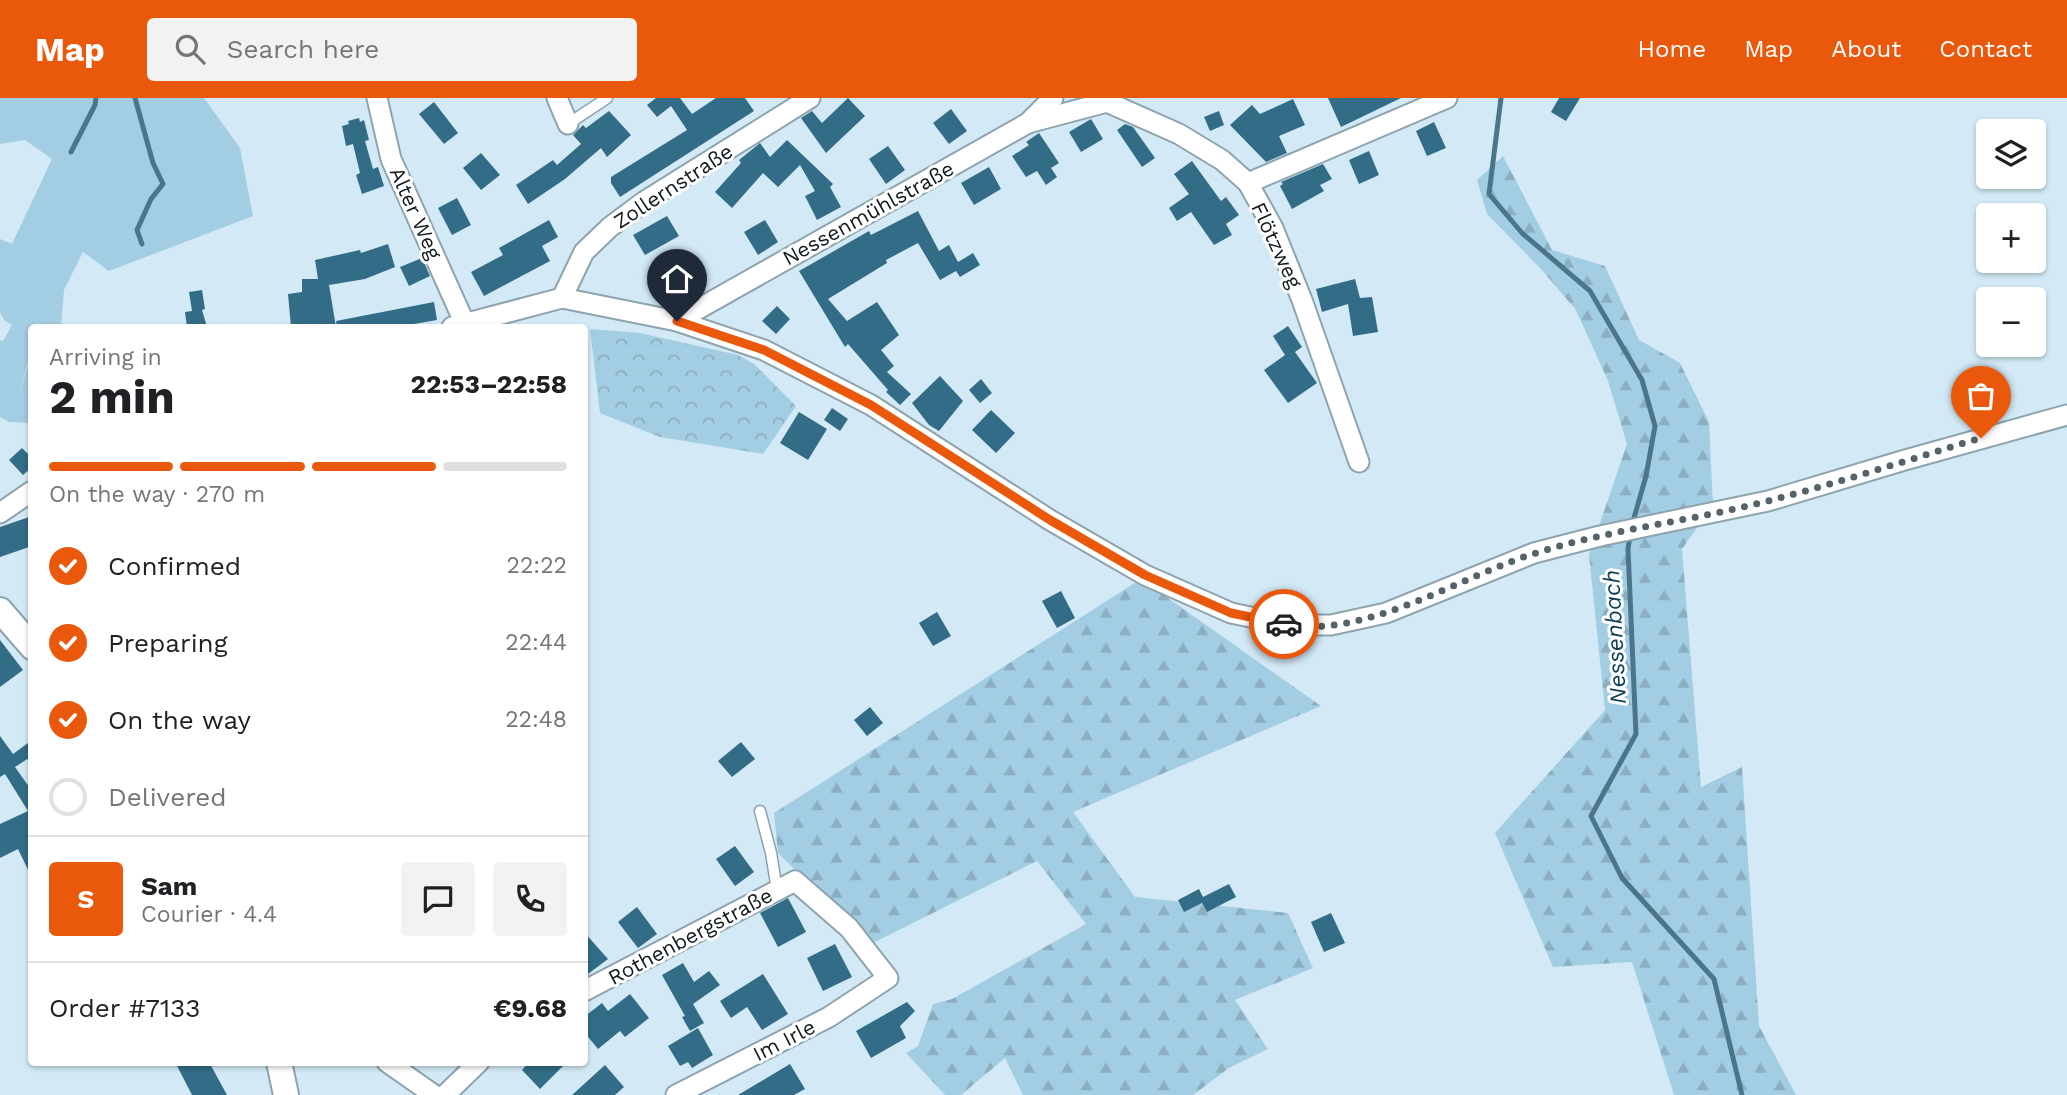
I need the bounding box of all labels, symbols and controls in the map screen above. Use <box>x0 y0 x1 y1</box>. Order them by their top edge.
search box <box>147 18 637 81</box>
text: Map <box>35 30 105 69</box>
icon: search <box>171 30 209 68</box>
text: Search here <box>227 34 379 64</box>
text: Home <box>1638 35 1706 63</box>
text: Map <box>1744 35 1793 63</box>
text: About <box>1831 35 1901 63</box>
text: Contact <box>1939 35 2032 63</box>
map controls <box>1976 119 2046 357</box>
button: layers <box>1976 119 2046 189</box>
street label: Zollernstraße <box>609 138 737 234</box>
street label: Nessenmühlstraße <box>778 155 958 271</box>
street label: Alter Weg <box>385 163 448 264</box>
street label: Flötzweg <box>1246 198 1308 293</box>
button: + <box>1976 203 2046 273</box>
pin <box>647 249 707 321</box>
icon: home <box>658 260 696 298</box>
button: − <box>1976 287 2046 357</box>
text: Arriving in <box>49 344 162 371</box>
pin <box>1951 366 2011 438</box>
text: 22:53–22:58 <box>410 369 567 399</box>
text: 2 min <box>49 370 175 424</box>
icon: bag <box>1962 377 2000 415</box>
text: On the way · 270 m <box>49 481 265 508</box>
icon: check <box>49 547 87 585</box>
text: Confirmed <box>108 551 241 581</box>
text: 22:22 <box>507 552 567 579</box>
water label: Nessenbach <box>1598 569 1632 705</box>
courier <box>1249 589 1319 659</box>
icon: car <box>1265 605 1303 643</box>
icon: check <box>49 624 87 662</box>
text: Preparing <box>108 628 228 658</box>
text: 22:44 <box>505 629 567 656</box>
icon: check <box>49 701 87 739</box>
text: On the way <box>108 705 251 735</box>
text: 22:48 <box>505 706 567 733</box>
text: Delivered <box>108 782 227 812</box>
button: chat <box>401 862 475 936</box>
button: phone <box>493 862 567 936</box>
text: Sam <box>141 871 197 901</box>
street label: Rothenbergstraße <box>604 882 776 990</box>
text: S <box>78 884 94 914</box>
text: Courier · 4.4 <box>141 901 277 928</box>
text: Order #7133 <box>49 993 200 1023</box>
text: €9.68 <box>493 993 567 1023</box>
street label: Im Irle <box>749 1014 819 1066</box>

